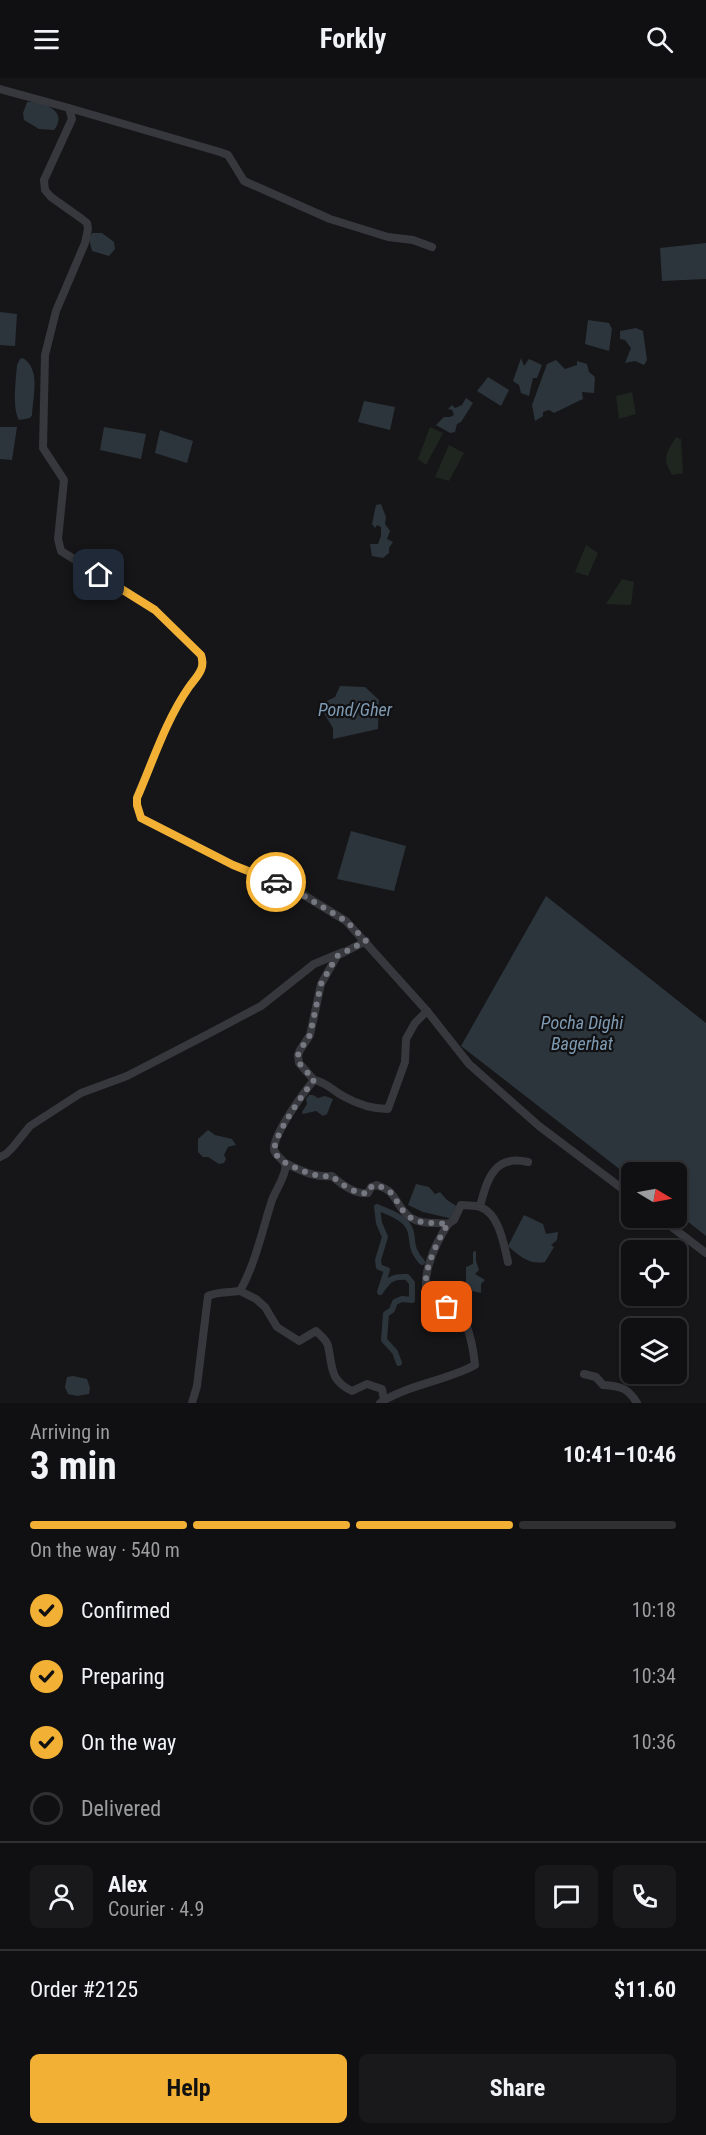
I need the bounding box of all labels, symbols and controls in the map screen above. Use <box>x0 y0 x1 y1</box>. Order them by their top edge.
icon: menu <box>30 23 63 56</box>
text: Forkly <box>320 23 386 55</box>
icon: search <box>643 23 676 56</box>
pin <box>73 549 124 600</box>
icon: home <box>82 558 115 591</box>
water label: Pond/Gher <box>318 699 393 720</box>
courier <box>246 852 306 912</box>
icon: car <box>260 866 293 899</box>
water label: Pocha Dighi Bagerhat <box>541 1012 624 1054</box>
north arrow <box>621 1162 687 1228</box>
map controls <box>621 1162 687 1384</box>
button: locate <box>621 1240 687 1306</box>
pin <box>421 1281 472 1332</box>
icon: bag <box>430 1290 463 1323</box>
button: layers <box>621 1318 687 1384</box>
text: Arriving in <box>30 1420 110 1444</box>
text: 10:41–10:46 <box>563 1442 676 1467</box>
text: 3 min <box>30 1443 117 1489</box>
text: On the way · 540 m <box>30 1538 180 1562</box>
icon: check <box>30 1594 63 1627</box>
text: Confirmed <box>81 1598 170 1623</box>
text: 10:18 <box>632 1598 676 1622</box>
icon: check <box>30 1660 63 1693</box>
text: Preparing <box>81 1664 165 1689</box>
text: 10:34 <box>632 1664 676 1688</box>
icon: check <box>30 1726 63 1759</box>
text: On the way <box>81 1730 176 1755</box>
text: 10:36 <box>632 1730 676 1754</box>
text: Delivered <box>81 1796 161 1821</box>
button: person <box>30 1865 93 1928</box>
button: chat <box>535 1865 598 1928</box>
button: phone <box>613 1865 676 1928</box>
text: Alex <box>108 1872 147 1897</box>
text: Courier · 4.9 <box>108 1897 204 1921</box>
text: Order #2125 <box>30 1977 138 2002</box>
text: $11.60 <box>614 1977 676 2002</box>
button: Help <box>30 2054 347 2123</box>
button: Share <box>359 2054 676 2123</box>

